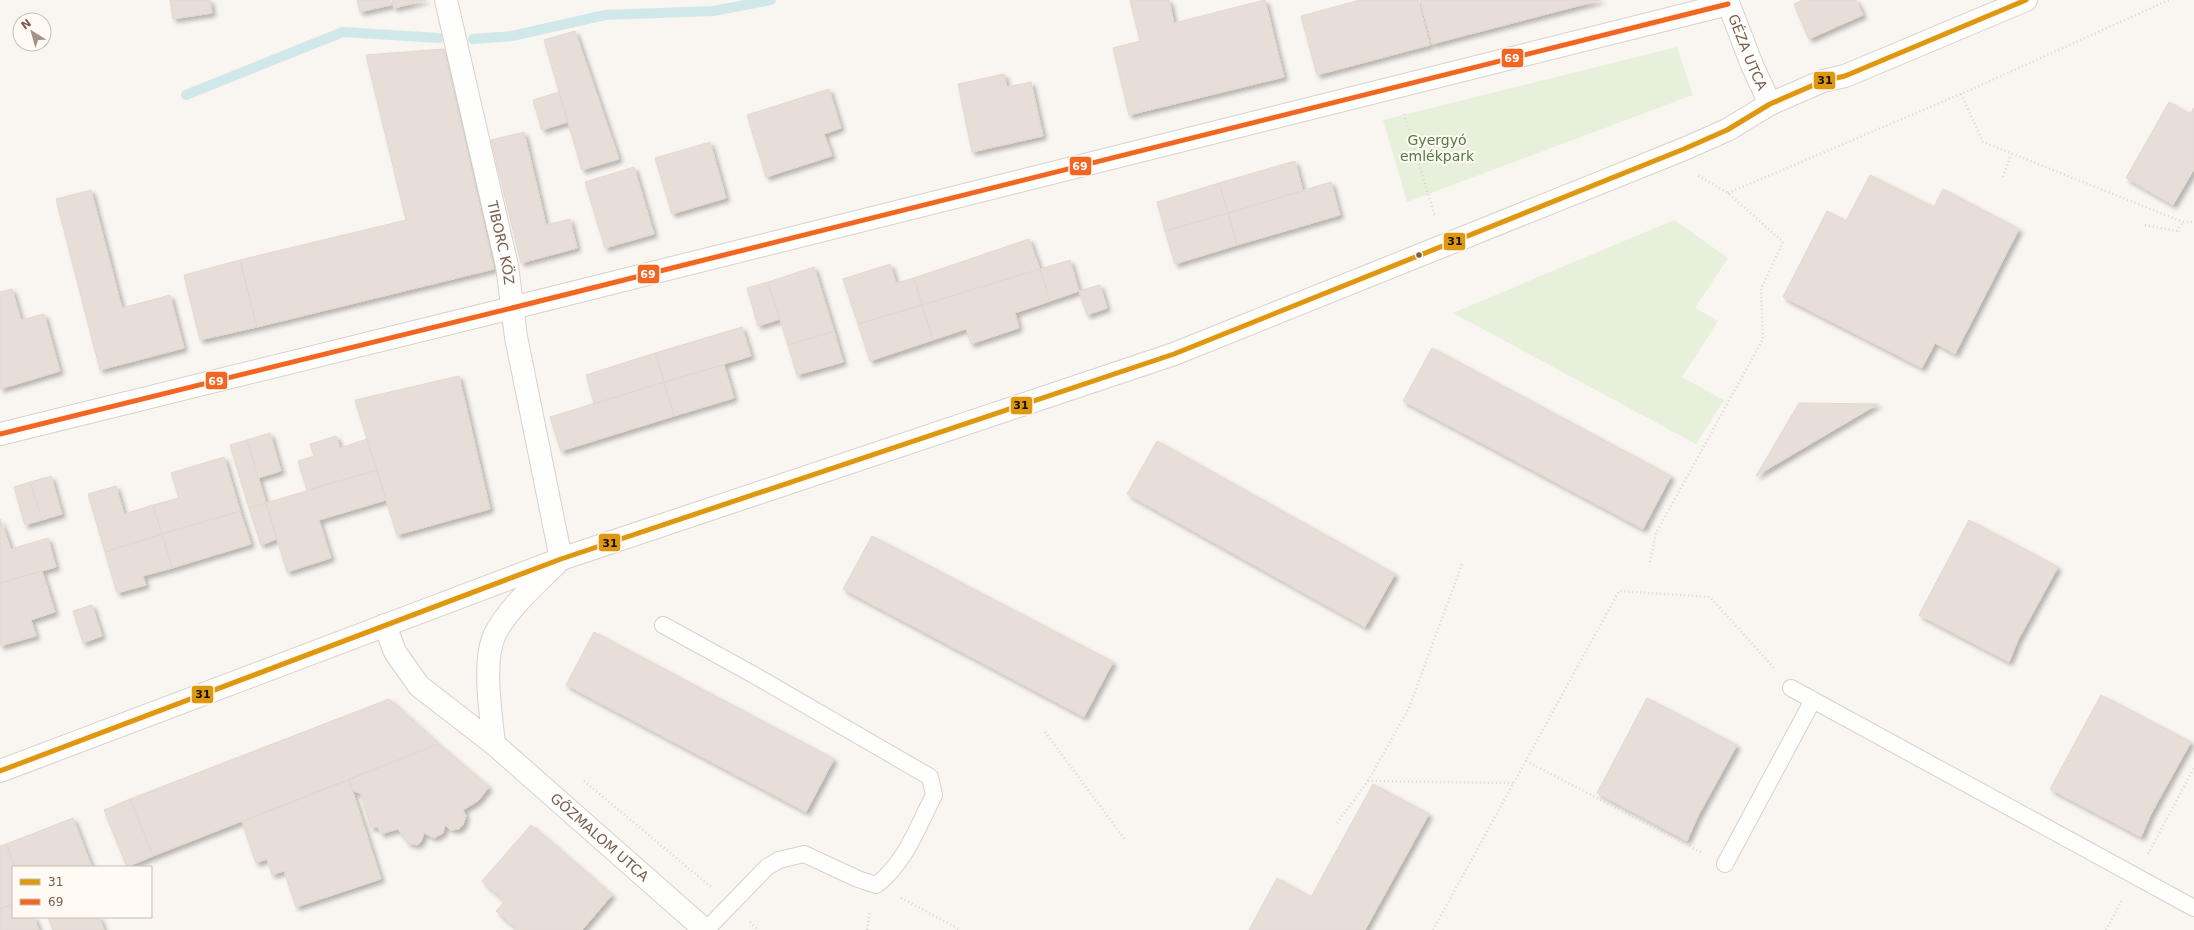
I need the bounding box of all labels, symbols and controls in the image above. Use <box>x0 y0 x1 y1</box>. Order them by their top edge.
north arrow <box>12 12 52 52</box>
street label: GÉZA UTCA <box>1725 12 1771 93</box>
text: N <box>19 16 34 32</box>
line badge: 69 <box>1501 48 1524 68</box>
text: 69 <box>1504 52 1520 65</box>
line badge: 31 <box>1813 71 1836 90</box>
text: 31 <box>1817 74 1833 87</box>
park label: Gyergyó emlékpark <box>1400 132 1475 164</box>
line badge: 69 <box>1069 156 1092 176</box>
text: 69 <box>1072 160 1088 173</box>
street label: TIBORC KÖZ <box>484 198 517 286</box>
line badge: 31 <box>1443 232 1466 251</box>
text: 31 <box>1447 235 1463 248</box>
unlabelled marker <box>1414 250 1424 260</box>
line badge: 69 <box>637 264 660 284</box>
text: 69 <box>640 268 656 281</box>
line badge: 69 <box>205 371 228 390</box>
text: 69 <box>208 375 224 388</box>
line badge: 31 <box>1010 396 1033 415</box>
text: 31 <box>1013 399 1029 412</box>
line badge: 31 <box>598 533 621 552</box>
text: 31 <box>602 537 618 550</box>
line badge: 31 <box>191 685 214 704</box>
text: 31 <box>195 688 211 701</box>
street label: GŐZMALOM UTCA <box>547 790 652 885</box>
legend <box>12 866 152 918</box>
text: 31 <box>48 875 63 889</box>
text: 69 <box>48 895 63 909</box>

